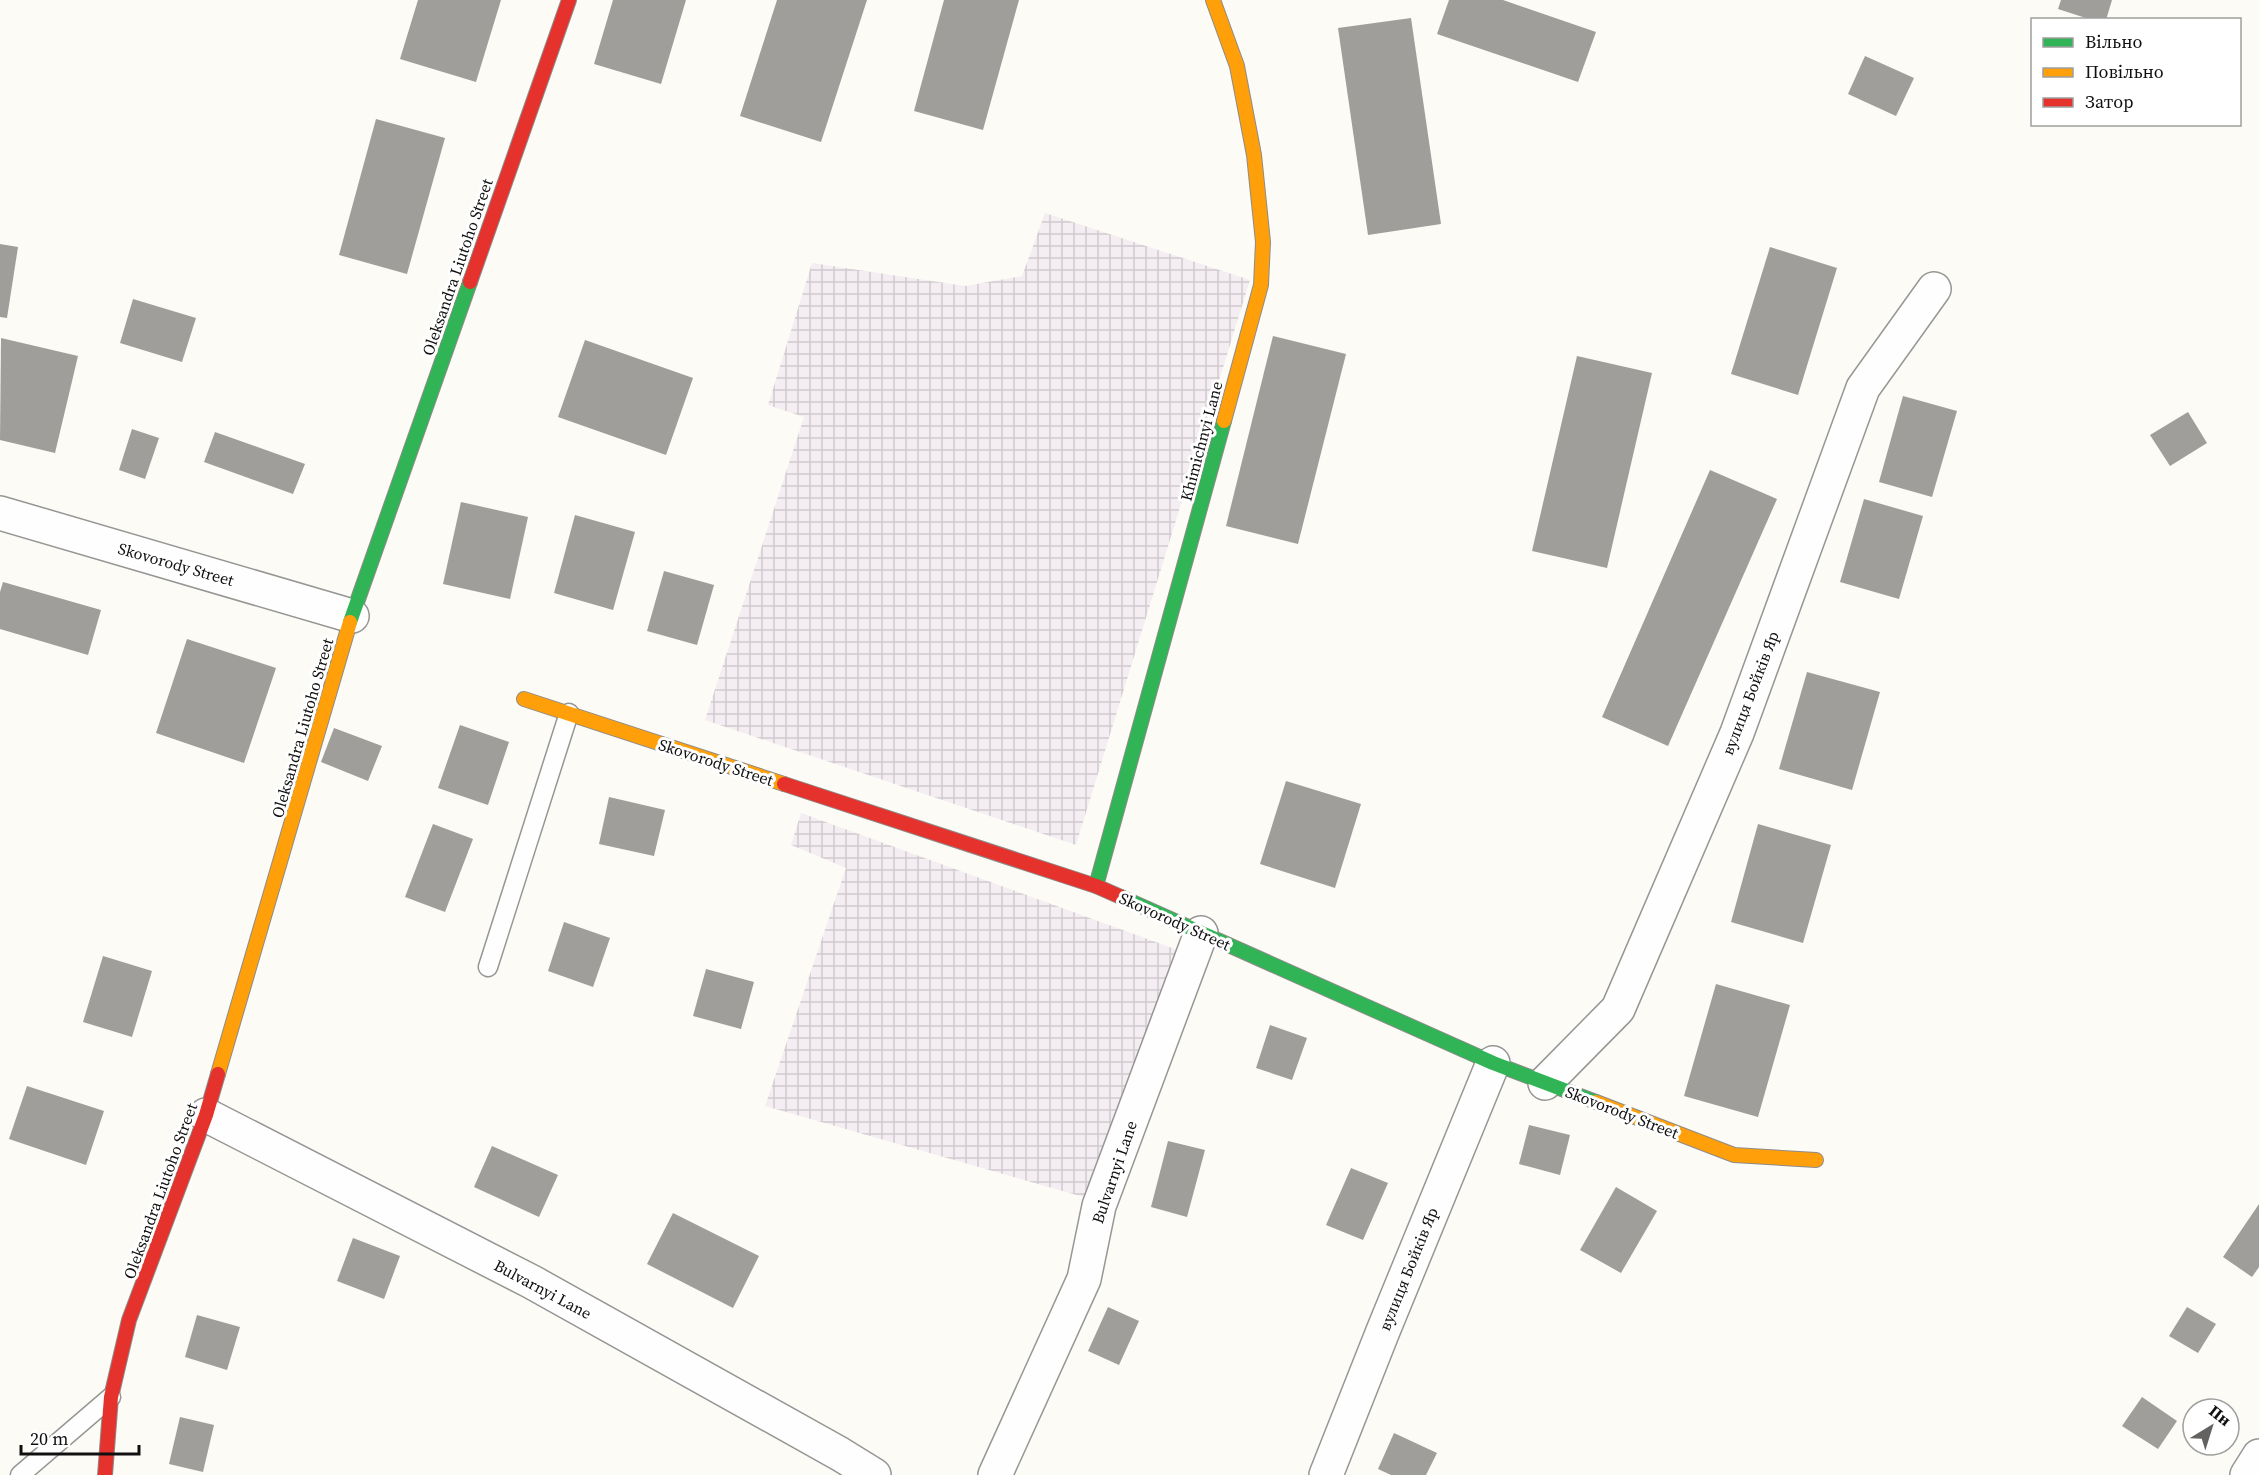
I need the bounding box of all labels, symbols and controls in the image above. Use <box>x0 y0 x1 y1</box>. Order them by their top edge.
legend <box>2031 18 2241 126</box>
text: Вільно <box>2085 29 2142 54</box>
text: Повільно <box>2085 59 2164 84</box>
text: Затор <box>2085 89 2133 114</box>
street label: Oleksandra Liutoho Street <box>416 175 498 358</box>
street label: Khimichnyi Lane <box>1174 379 1228 503</box>
street label: Skovorody Street <box>116 537 237 591</box>
street label: вулиця Бойків Яр <box>1716 628 1784 758</box>
street label: Oleksandra Liutoho Street <box>266 635 338 820</box>
street label: Skovorody Street <box>656 733 777 791</box>
street label: Skovorody Street <box>1116 887 1235 956</box>
street label: Skovorody Street <box>1562 1080 1682 1144</box>
street label: Oleksandra Liutoho Street <box>118 1099 202 1282</box>
street label: Bulvarnyi Lane <box>1086 1118 1142 1226</box>
street label: вулиця Бойків Яр <box>1373 1204 1443 1334</box>
street label: Bulvarnyi Lane <box>490 1254 596 1324</box>
north arrow <box>2181 1397 2241 1457</box>
text: Пн <box>2205 1400 2236 1431</box>
scale bar <box>21 1418 140 1456</box>
text: 20 m <box>30 1426 68 1451</box>

